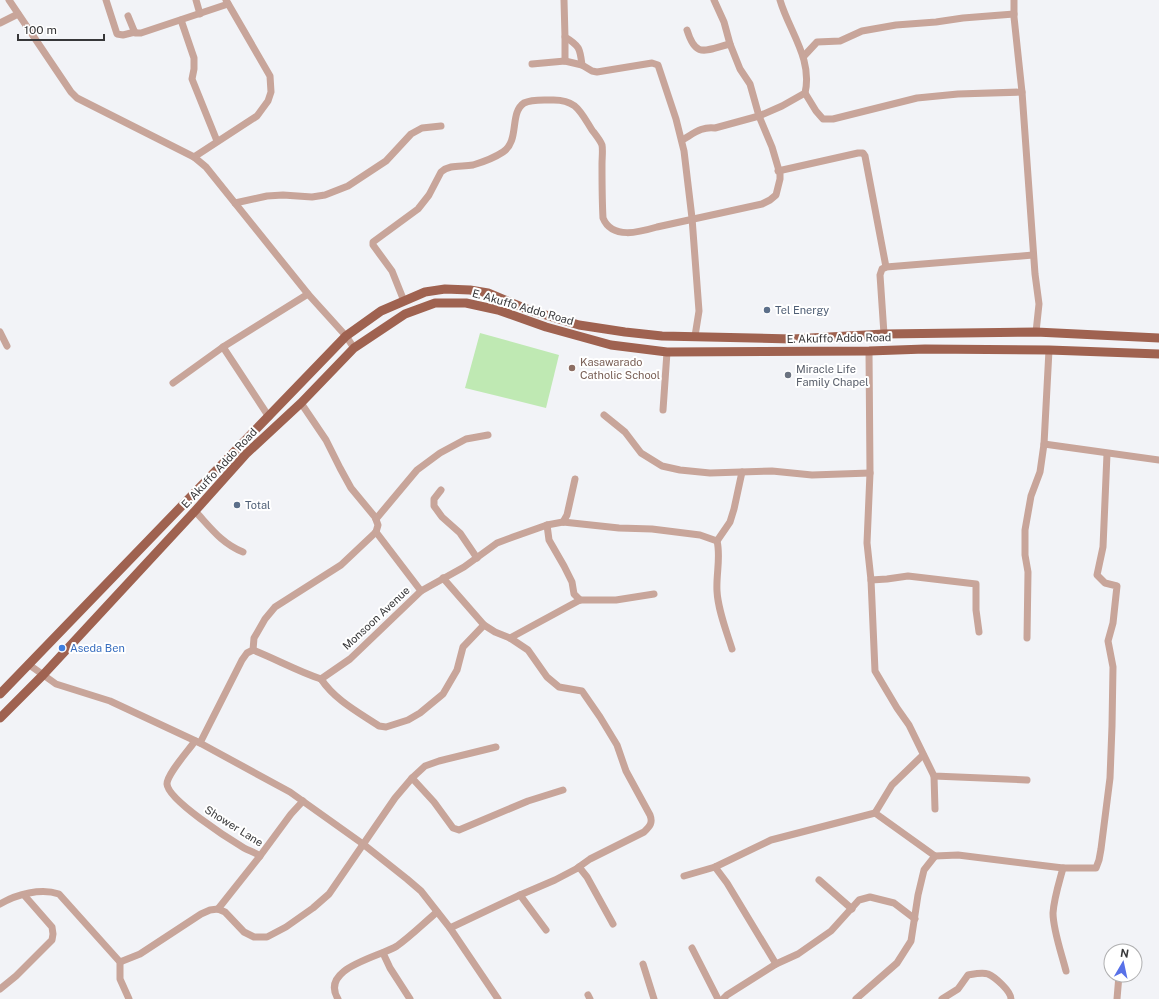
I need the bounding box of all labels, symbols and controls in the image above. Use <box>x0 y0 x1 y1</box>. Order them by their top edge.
scale bar <box>18 16 104 42</box>
text: 100 m <box>24 23 57 37</box>
street label: E. Akuffo Addo Road <box>471 287 575 327</box>
place label: Tel Energy <box>775 304 829 316</box>
marker: Tel Energy <box>762 305 772 315</box>
street label: E. Akuffo Addo Road <box>787 331 891 345</box>
place label: Kasawarado Catholic School <box>580 356 660 381</box>
marker: Kasawarado Catholic School <box>567 363 577 373</box>
place label: Miracle Life Family Chapel <box>796 363 869 388</box>
marker: Miracle Life Family Chapel <box>783 370 793 380</box>
street label: E. Akuffo Addo Road <box>179 426 259 510</box>
place label: Total <box>245 499 270 511</box>
marker: Total <box>232 500 242 510</box>
street label: Monsoon Avenue <box>340 584 412 652</box>
place label: Aseda Ben <box>70 642 125 654</box>
marker: Aseda Ben <box>57 643 67 653</box>
street label: Shower Lane <box>203 803 265 849</box>
north arrow <box>1103 943 1143 983</box>
text: N <box>1119 947 1130 960</box>

